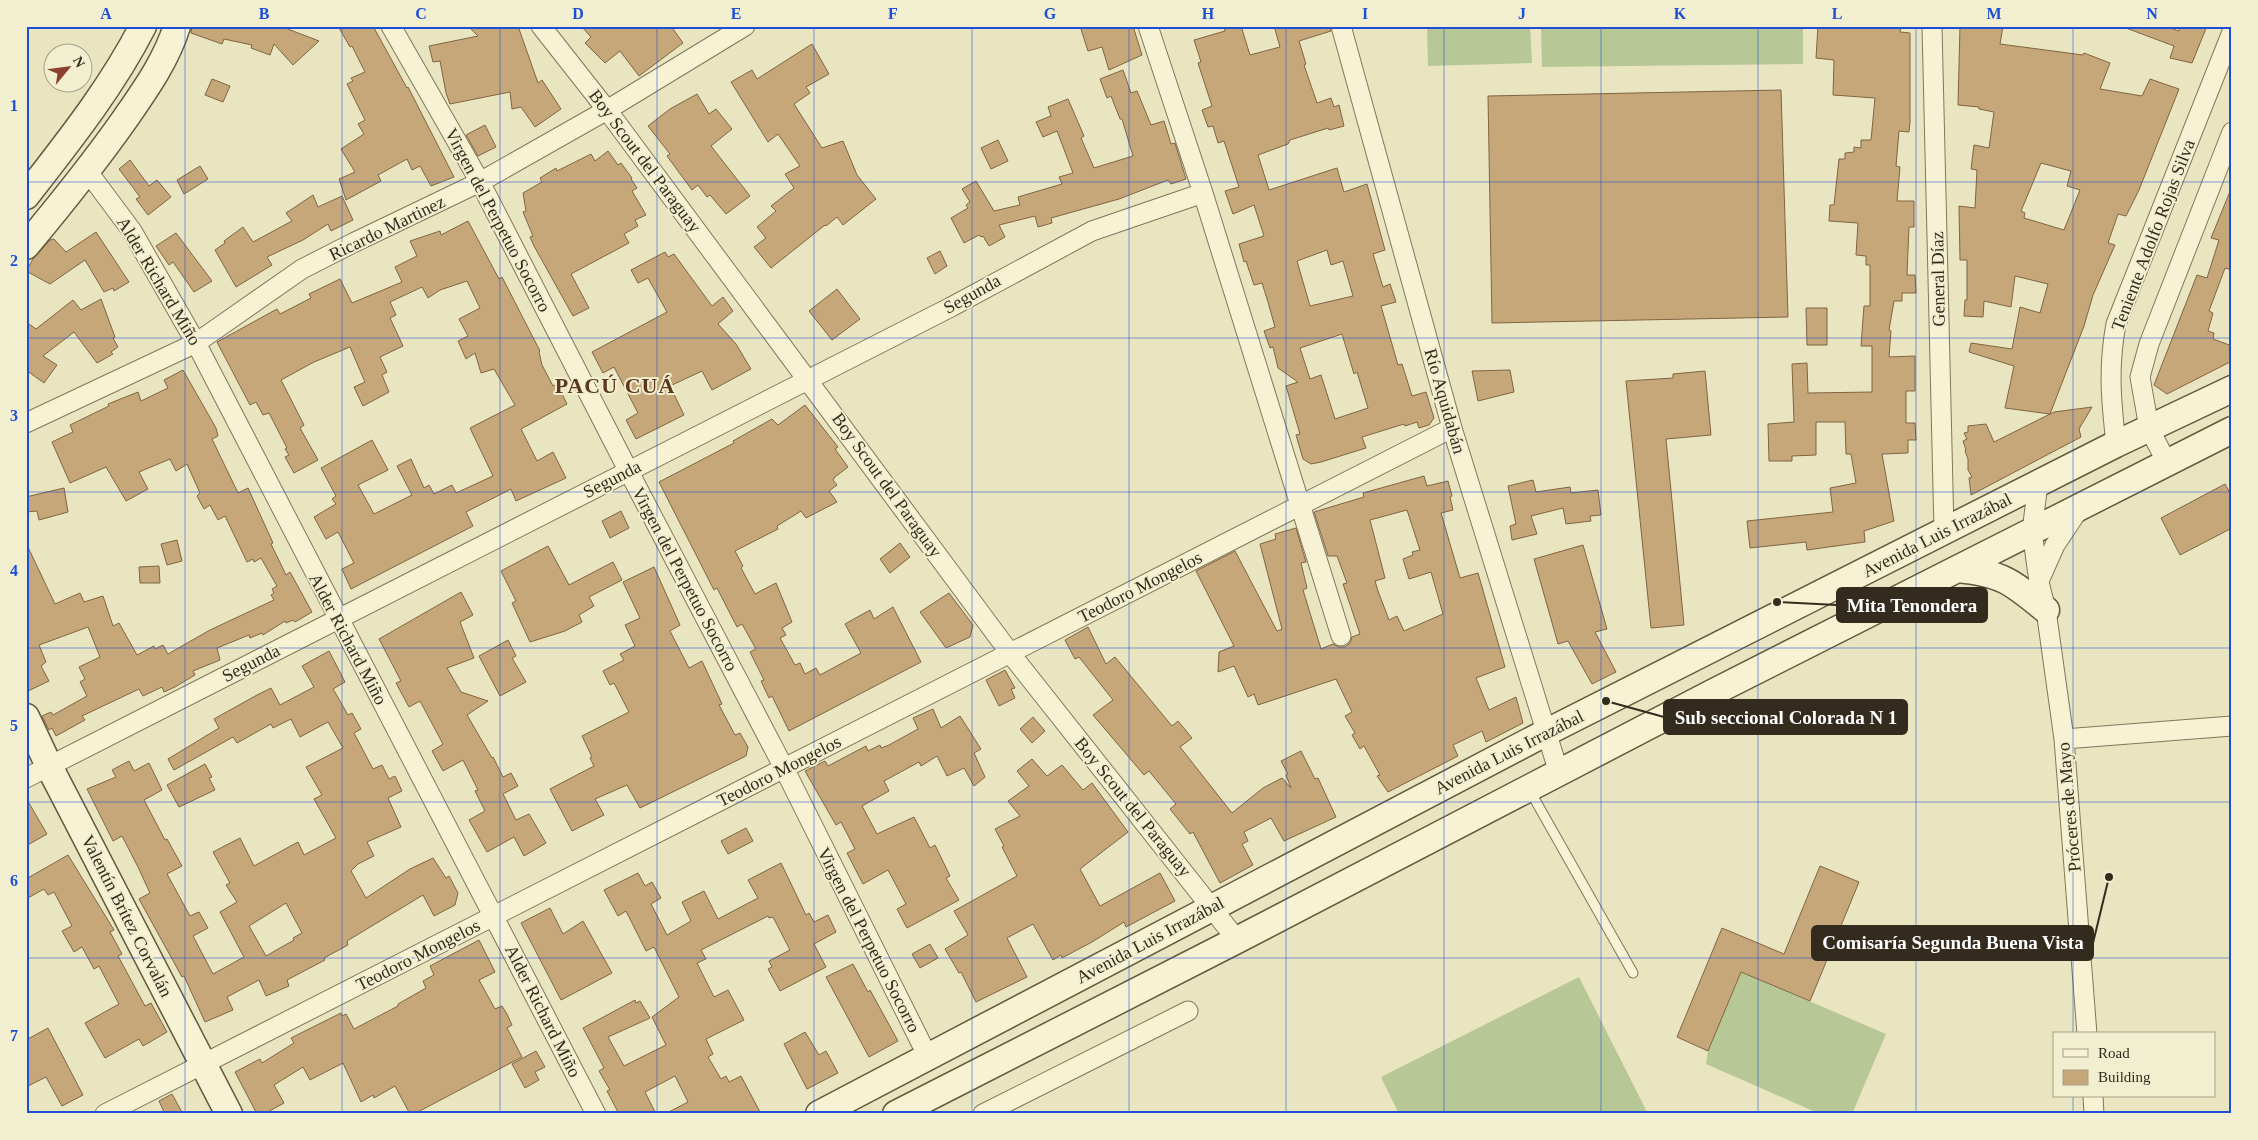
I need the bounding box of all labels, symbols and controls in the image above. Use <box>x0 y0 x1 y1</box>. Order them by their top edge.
text: A <box>100 5 112 22</box>
text: B <box>259 5 270 22</box>
text: C <box>415 5 427 22</box>
text: D <box>572 5 584 22</box>
text: E <box>731 5 741 22</box>
text: F <box>888 5 898 22</box>
text: G <box>1044 5 1057 22</box>
text: H <box>1202 5 1215 22</box>
text: I <box>1362 5 1368 22</box>
text: J <box>1518 5 1526 22</box>
text: K <box>1674 5 1687 22</box>
text: L <box>1832 5 1842 22</box>
text: M <box>1986 5 2002 22</box>
text: N <box>2146 5 2158 22</box>
north arrow <box>42 42 92 92</box>
text: N <box>70 54 88 70</box>
street label: Boy Scout del Paraguay <box>585 86 705 236</box>
text: 1 <box>10 97 18 114</box>
street label: Virgen del Perpetuo Socorro <box>441 125 555 315</box>
street label: Teniente Adolfo Rojas Silva <box>2107 137 2199 333</box>
street label: Ricardo Martinez <box>326 191 448 265</box>
street label: Alder Richard Miño <box>113 213 205 349</box>
street label: General Díaz <box>1927 231 1949 327</box>
text: 2 <box>10 252 18 269</box>
street label: Segunda <box>940 270 1004 318</box>
street label: Río Aquidabán <box>1420 346 1470 456</box>
district label: PACÚ CUÁ <box>555 373 675 398</box>
text: 3 <box>10 407 18 424</box>
street label: Boy Scout del Paraguay <box>828 409 946 561</box>
street label: Segunda <box>580 456 644 502</box>
street label: Virgen del Perpetuo Socorro <box>628 484 742 674</box>
street label: Avenida Luis Irrazábal <box>1859 489 2015 581</box>
street label: Teodoro Mongelos <box>1075 547 1205 627</box>
text: 4 <box>10 562 18 579</box>
street label: Alder Richard Miño <box>305 570 391 708</box>
callout: Mita Tenondera <box>1837 588 1987 622</box>
text: Mita Tenondera <box>1847 595 1978 616</box>
street label: Segunda <box>219 640 283 686</box>
callout: Sub seccional Colorada N 1 <box>1664 700 1907 734</box>
street label: Avenida Luis Irrazábal <box>1431 706 1587 798</box>
text: Sub seccional Colorada N 1 <box>1675 707 1897 728</box>
text: 5 <box>10 717 18 734</box>
street label: Teodoro Mongelos <box>714 731 844 811</box>
street label: Boy Scout del Paraguay <box>1071 733 1195 881</box>
street label: Próceres de Mayo <box>2053 741 2085 873</box>
street label: Valentín Brítez Corvalán <box>77 832 177 1000</box>
street label: Virgen del Perpetuo Socorro <box>814 844 924 1036</box>
text: 6 <box>10 872 18 889</box>
street label: Avenida Luis Irrazábal <box>1073 893 1227 987</box>
street label: Teodoro Mongelos <box>353 915 483 995</box>
callout: Comisaría Segunda Buena Vista <box>1812 926 2093 960</box>
text: Comisaría Segunda Buena Vista <box>1822 932 2084 953</box>
street label: Alder Richard Miño <box>501 941 585 1081</box>
text: 7 <box>10 1027 18 1044</box>
legend <box>2053 1032 2216 1098</box>
text: Road <box>2098 1045 2130 1061</box>
text: Building <box>2098 1069 2151 1085</box>

